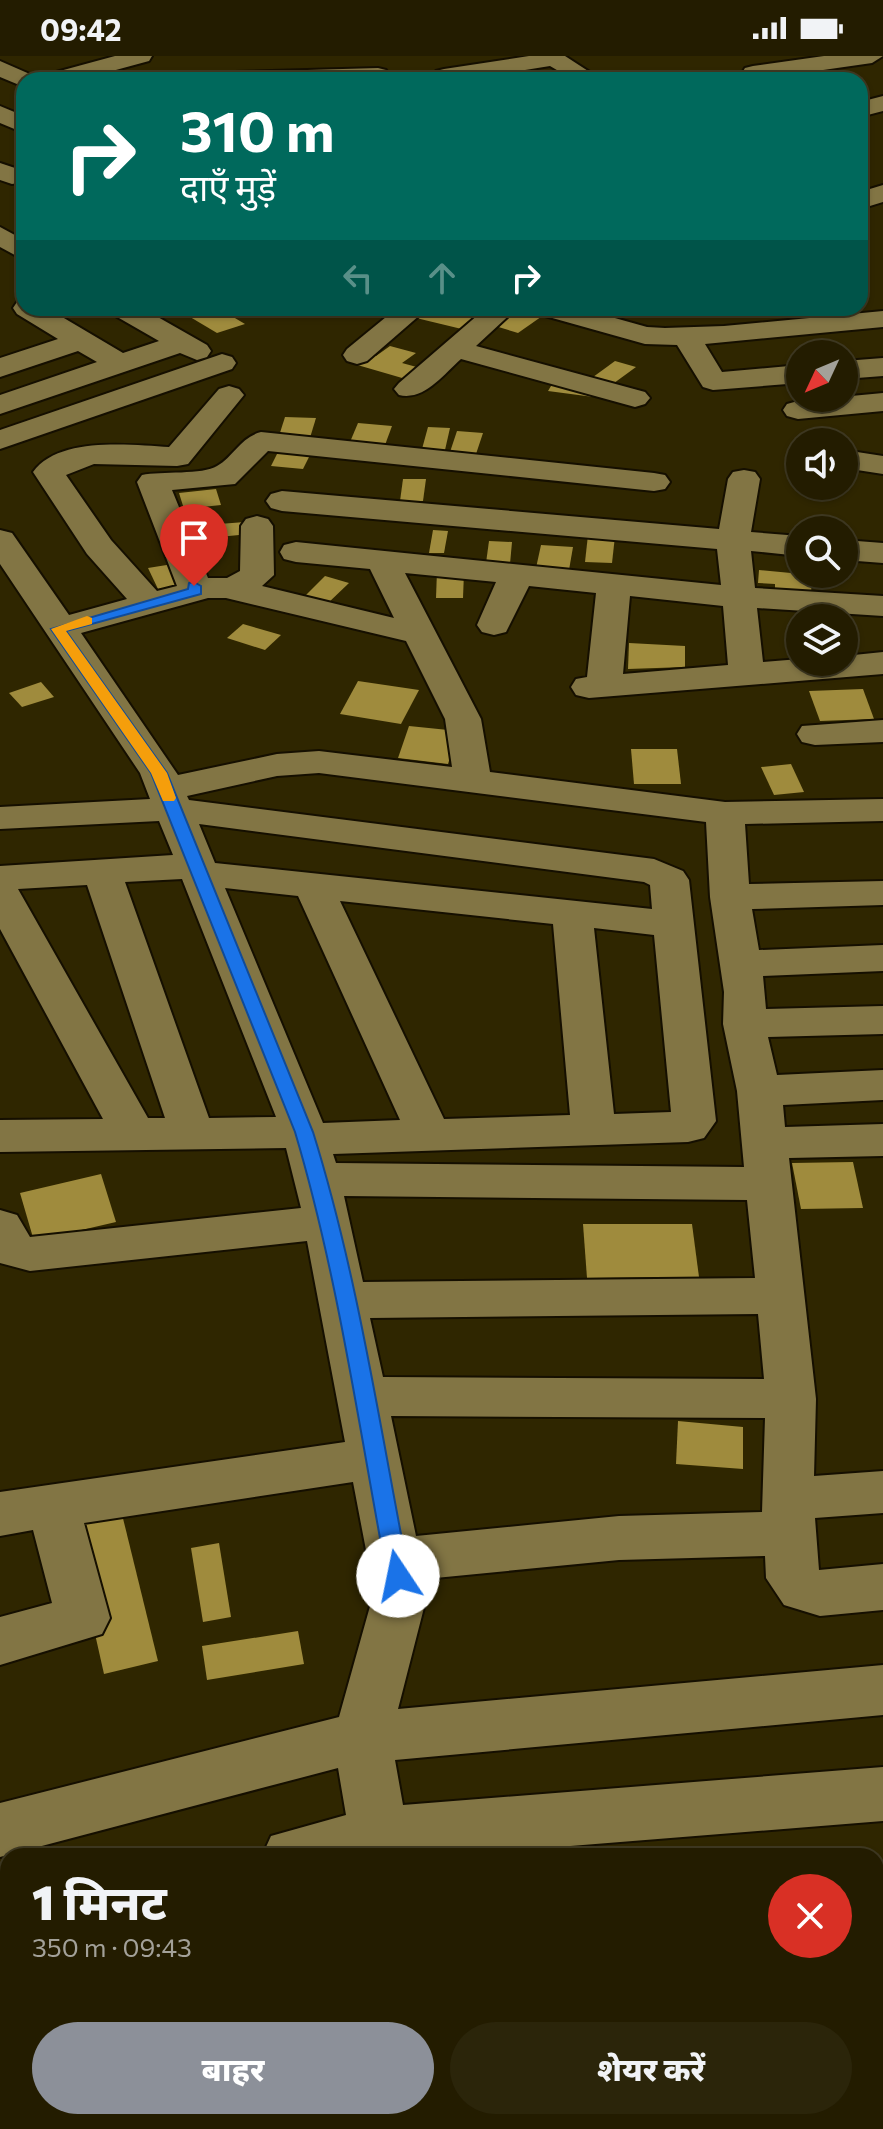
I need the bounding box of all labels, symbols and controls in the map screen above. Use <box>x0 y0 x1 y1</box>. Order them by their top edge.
text: 09:42 <box>40 10 122 47</box>
text: 310 m <box>180 95 335 164</box>
icon: right <box>48 104 152 208</box>
text: दाएँ मुड़ें <box>180 164 276 208</box>
icon: left <box>336 256 380 300</box>
icon: ahead <box>420 256 464 300</box>
icon: right <box>504 256 548 300</box>
north arrow <box>786 340 858 412</box>
map controls <box>786 340 858 676</box>
button: sound <box>786 428 858 500</box>
pin <box>160 504 228 586</box>
icon: arrive <box>172 516 216 560</box>
button: search <box>786 516 858 588</box>
button: layers <box>786 604 858 676</box>
position arrow <box>356 1534 440 1618</box>
text: 1 मिनट <box>32 1871 167 1930</box>
button: close <box>768 1874 852 1958</box>
text: 350 m · 09:43 <box>32 1931 192 1962</box>
button: बाहर <box>32 2022 434 2114</box>
button: शेयर करें <box>450 2022 852 2114</box>

